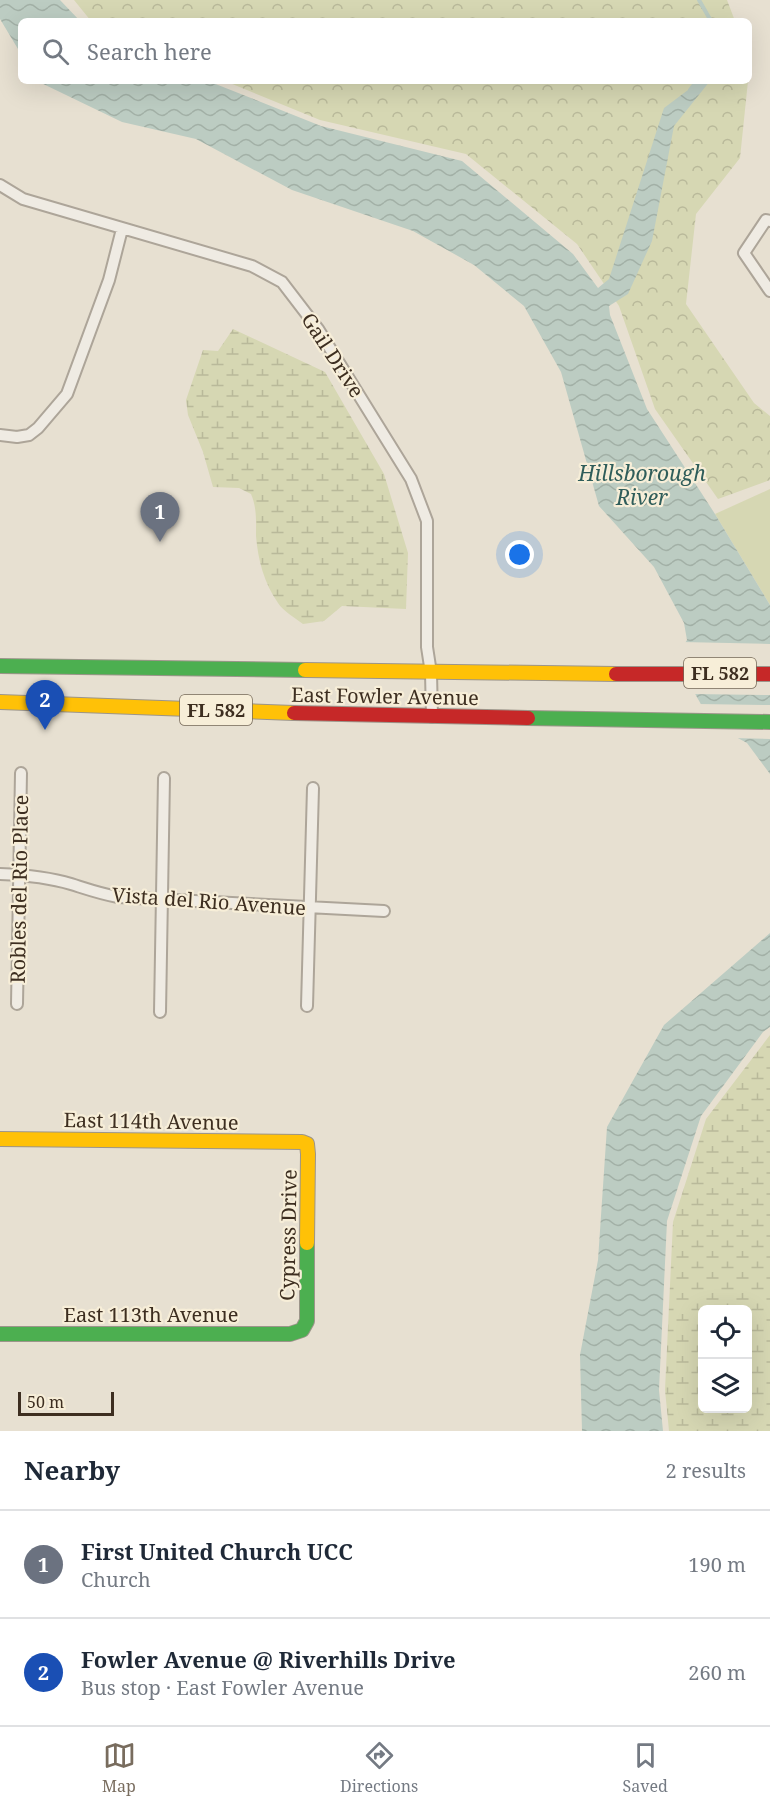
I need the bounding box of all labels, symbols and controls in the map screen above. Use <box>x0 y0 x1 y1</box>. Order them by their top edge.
search box <box>18 18 752 84</box>
icon: search <box>39 35 72 68</box>
text: Search here <box>87 36 212 66</box>
street label: Gail Drive <box>296 307 370 403</box>
water label: Hillsborough River <box>577 459 706 511</box>
pin: 1 <box>140 492 180 542</box>
your location <box>505 540 534 569</box>
road number: FL 582 <box>684 658 756 688</box>
pin: 2 <box>26 680 64 730</box>
street label: East Fowler Avenue <box>291 681 479 711</box>
road number: FL 582 <box>180 695 252 725</box>
street label: Robles del Rio Place <box>4 794 34 984</box>
street label: Vista del Rio Avenue <box>111 881 307 921</box>
street label: East 114th Avenue <box>63 1106 239 1136</box>
street label: Cypress Drive <box>273 1169 303 1301</box>
street label: East 113th Avenue <box>64 1301 238 1328</box>
map controls <box>698 1305 752 1413</box>
button: locate <box>698 1305 752 1359</box>
button: layers <box>698 1359 752 1413</box>
scale bar <box>18 1389 114 1416</box>
text: 50 m <box>27 1391 64 1413</box>
text: Nearby <box>24 1452 120 1488</box>
text: 2 results <box>666 1457 746 1484</box>
text: First United Church UCC <box>81 1536 353 1566</box>
text: 1 <box>38 1551 49 1578</box>
text: 190 m <box>688 1551 746 1578</box>
text: Church <box>81 1566 151 1593</box>
text: Fowler Avenue @ Riverhills Drive <box>81 1644 456 1674</box>
text: 2 <box>38 1659 49 1686</box>
text: 260 m <box>688 1659 746 1686</box>
text: Bus stop · East Fowler Avenue <box>81 1674 364 1701</box>
tab: Map <box>102 1739 136 1797</box>
tab: Directions <box>340 1739 418 1797</box>
tab: Saved <box>623 1739 668 1797</box>

